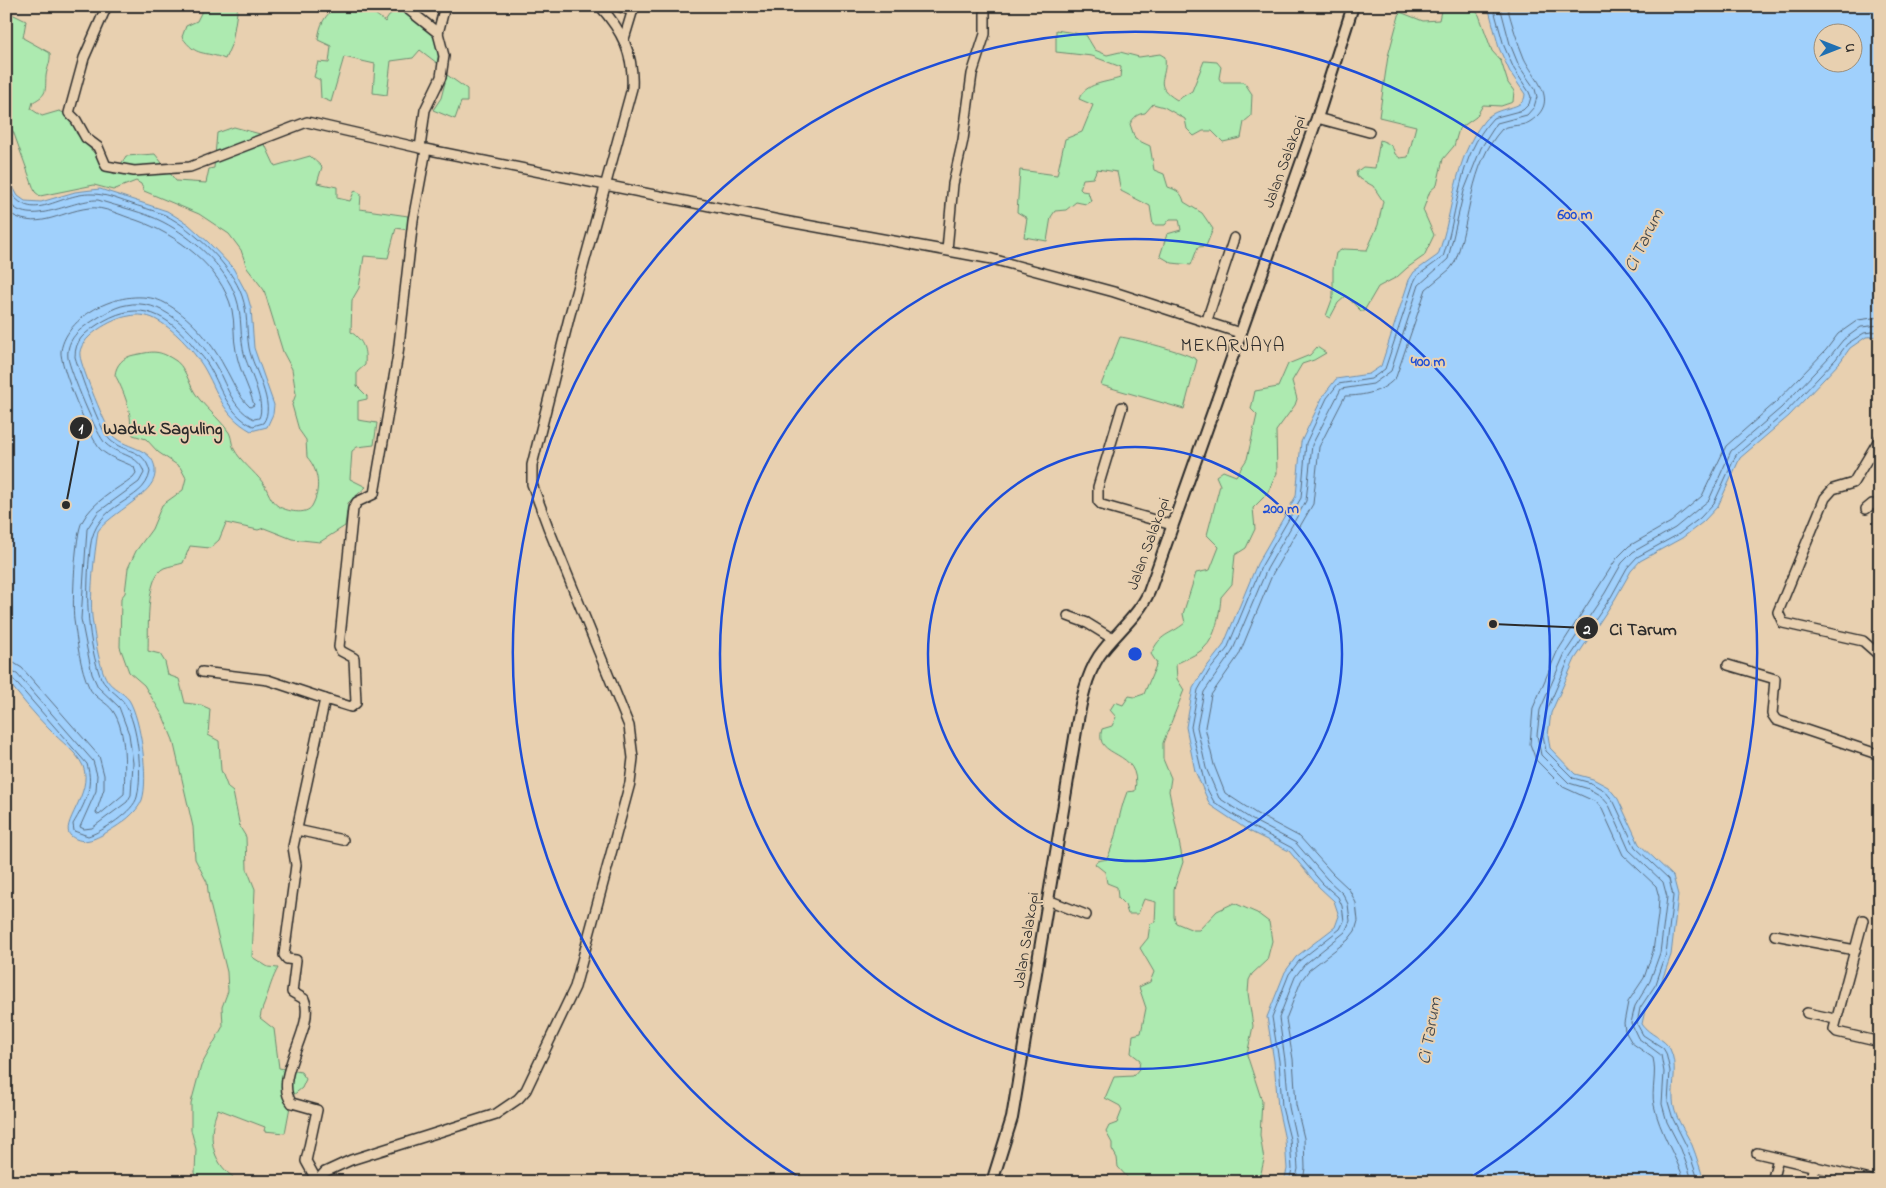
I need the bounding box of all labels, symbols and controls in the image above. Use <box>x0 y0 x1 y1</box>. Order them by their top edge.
north arrow <box>1814 22 1864 72</box>
text: U <box>1839 44 1860 53</box>
street label: Jalan Salakopi <box>1257 112 1313 212</box>
text: 600 m <box>1557 204 1593 226</box>
water label: Ci Tarum <box>1619 204 1672 277</box>
district label: MEKARJAYA <box>1181 333 1285 360</box>
text: 400 m <box>1410 351 1446 373</box>
callout: Waduk Saguling <box>68 412 233 445</box>
text: Waduk Saguling <box>103 417 223 444</box>
text: 1 <box>79 418 84 440</box>
street label: Jalan Salakopi <box>1121 494 1177 594</box>
text: 200 m <box>1262 498 1299 520</box>
callout: Ci Tarum <box>1575 612 1687 645</box>
text: Ci Tarum <box>1609 618 1677 644</box>
text: 2 <box>1582 619 1591 641</box>
centre of rings <box>1126 645 1144 663</box>
street label: Jalan Salakopi <box>1008 890 1046 990</box>
water label: Ci Tarum <box>1412 995 1450 1066</box>

